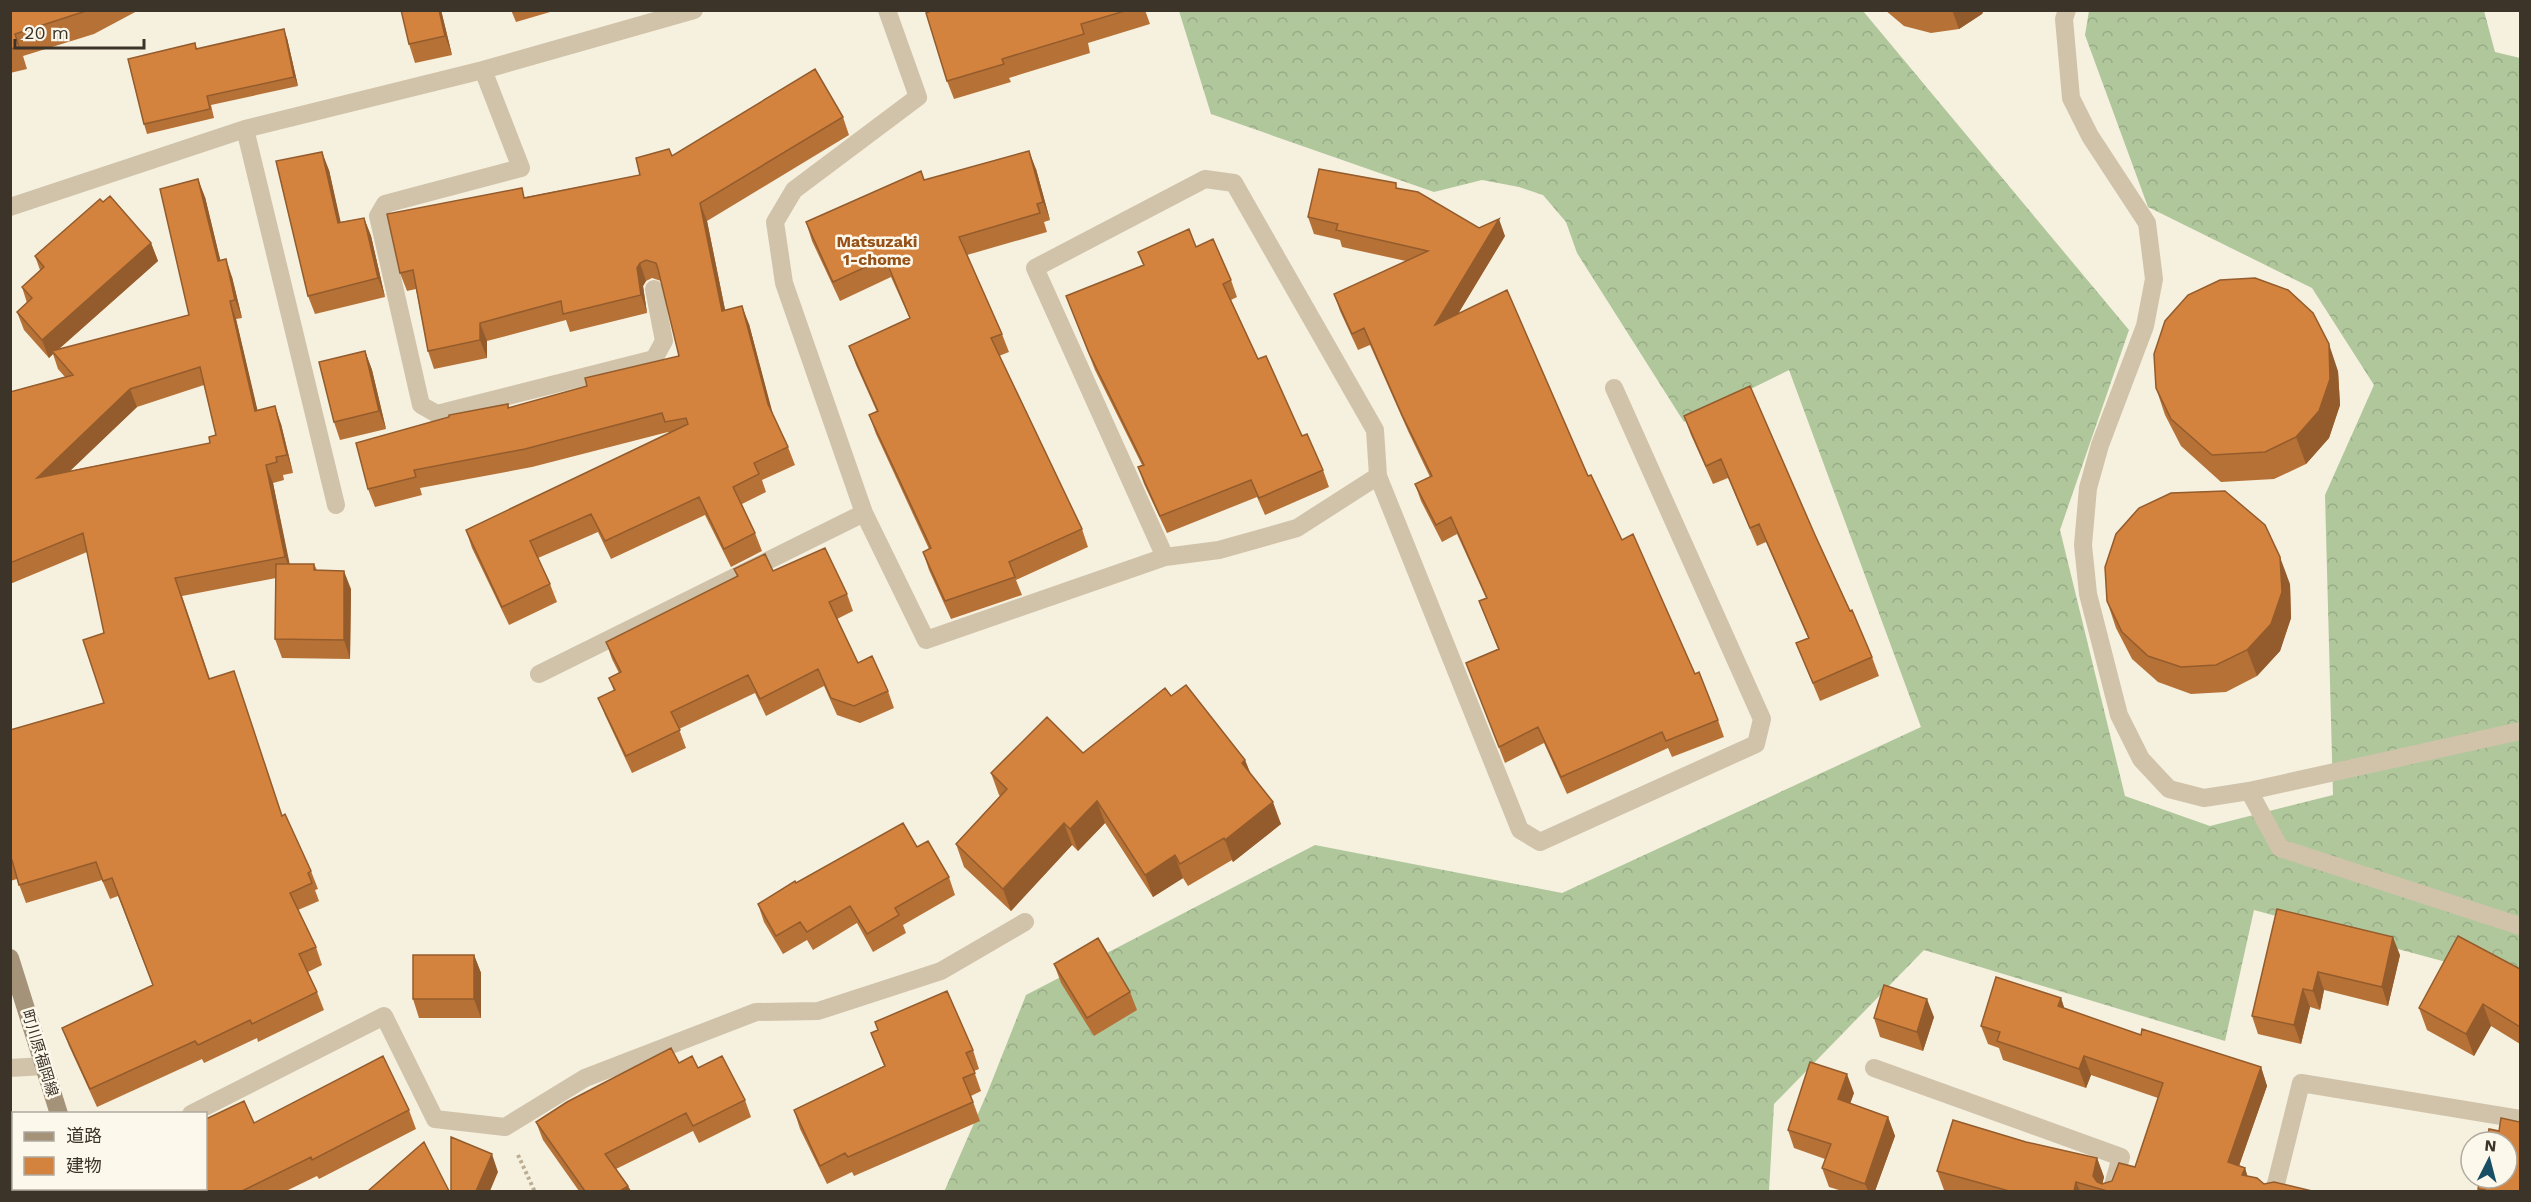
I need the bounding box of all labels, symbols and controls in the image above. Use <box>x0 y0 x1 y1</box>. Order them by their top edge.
scale bar <box>15 12 144 50</box>
text: 20 m <box>24 22 69 43</box>
district label: Matsuzaki 1-chome <box>836 232 918 269</box>
street label: 町川原福岡線 <box>18 1007 62 1099</box>
legend <box>12 1112 207 1190</box>
text: 道路 <box>66 1125 102 1146</box>
north arrow <box>2459 1130 2519 1190</box>
text: N <box>2484 1136 2497 1156</box>
text: 建物 <box>66 1155 102 1176</box>

